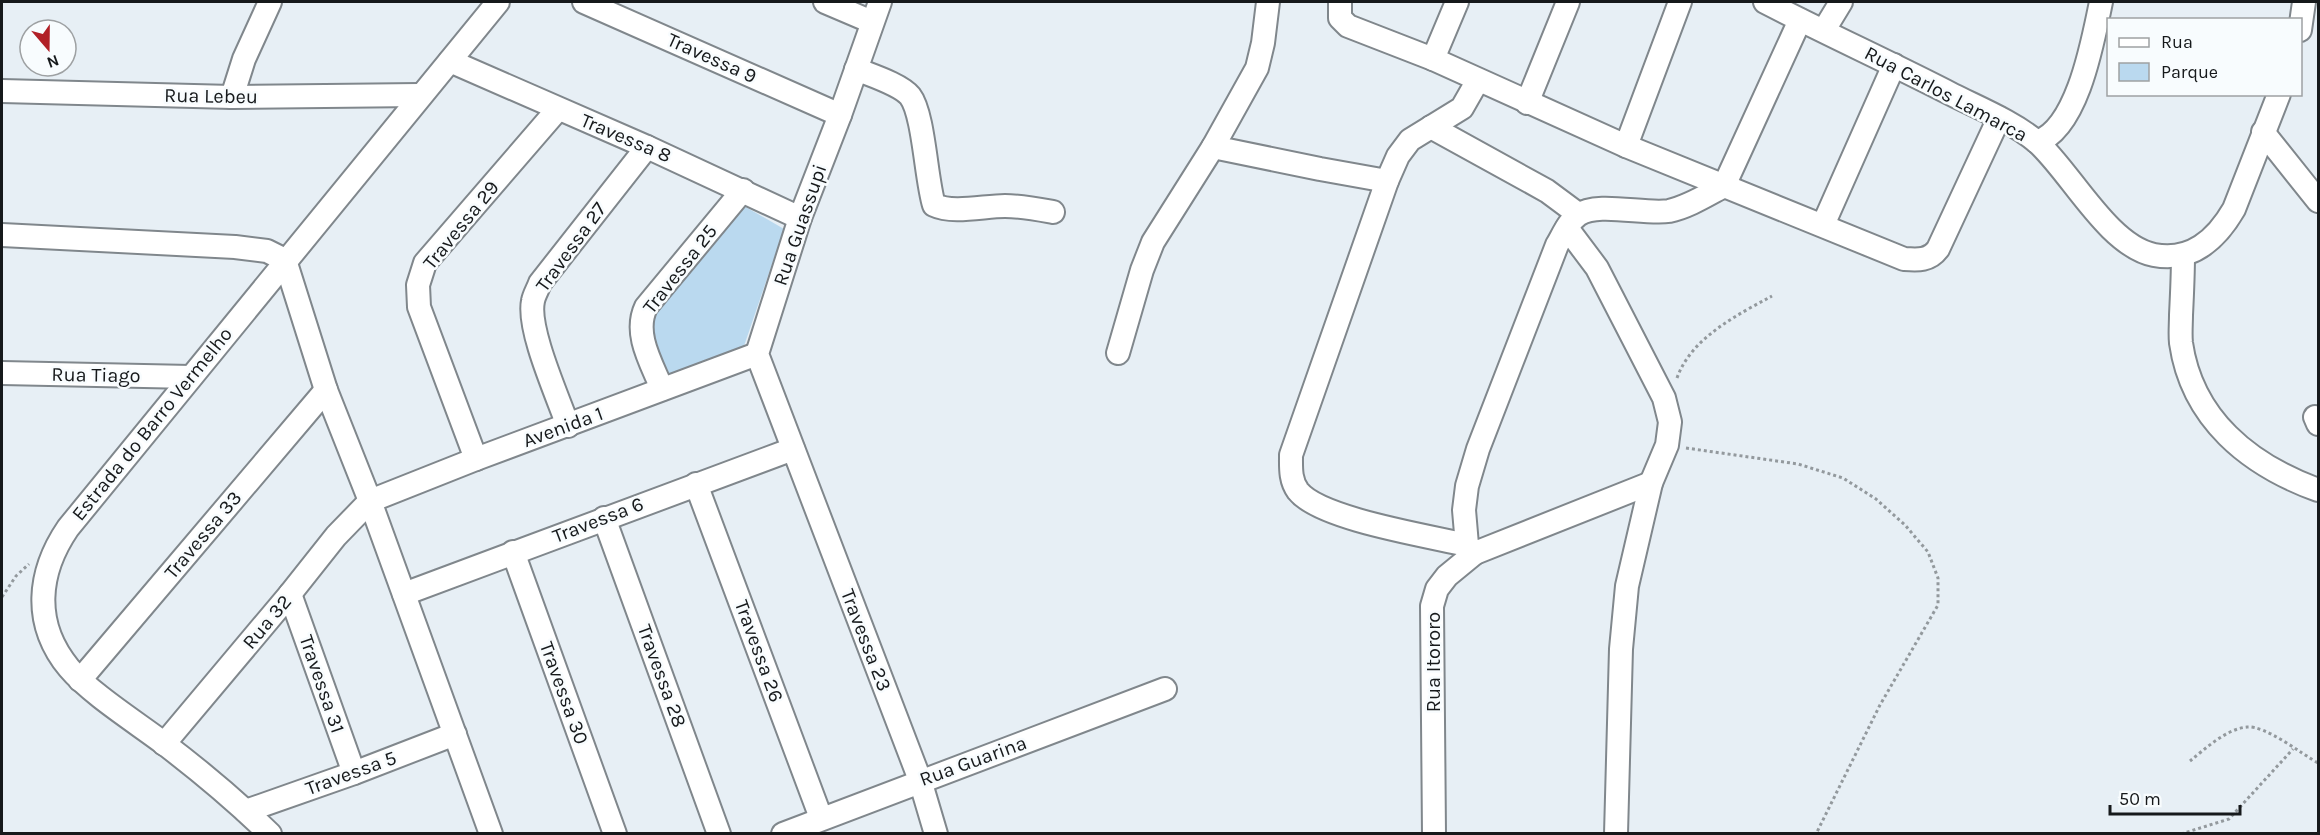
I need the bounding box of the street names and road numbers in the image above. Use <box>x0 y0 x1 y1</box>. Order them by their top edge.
street label: Travessa 9 <box>664 28 760 88</box>
street label: Rua Carlos Lamarca <box>1861 41 2031 147</box>
street label: Rua Lebeu <box>164 84 258 108</box>
street label: Travessa 8 <box>577 109 675 167</box>
street label: Rua Guassupi <box>768 161 832 289</box>
street label: Travessa 29 <box>418 176 504 274</box>
street label: Travessa 27 <box>531 197 611 296</box>
street label: Travessa 25 <box>638 220 722 318</box>
street label: Estrada do Barro Vermelho <box>67 323 237 525</box>
street label: Rua Tiago <box>51 363 141 387</box>
street label: Avenida 1 <box>520 402 606 452</box>
street label: Travessa 33 <box>160 486 246 584</box>
street label: Travessa 6 <box>549 492 647 548</box>
street label: Travessa 23 <box>836 586 896 694</box>
street label: Rua 32 <box>238 590 296 654</box>
street label: Travessa 26 <box>730 597 788 705</box>
street label: Rua Itororo <box>1422 612 1445 712</box>
street label: Travessa 28 <box>633 621 691 731</box>
street label: Travessa 31 <box>294 632 350 736</box>
street label: Travessa 30 <box>535 639 593 747</box>
street label: Rua Guarina <box>916 731 1030 791</box>
street label: Travessa 5 <box>302 746 400 800</box>

